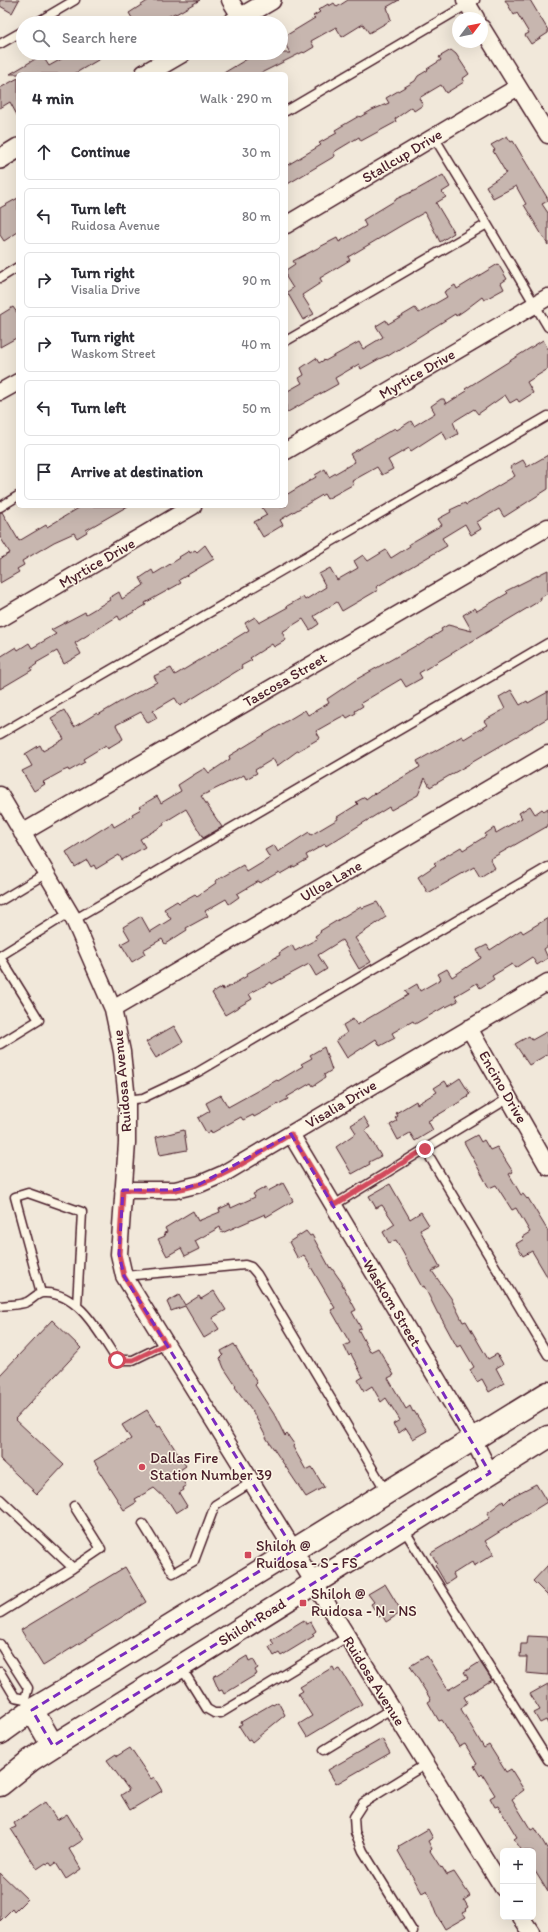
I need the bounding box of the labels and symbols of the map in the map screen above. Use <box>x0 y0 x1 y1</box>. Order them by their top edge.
north arrow <box>452 12 488 48</box>
street label: Stallcup Drive <box>359 125 445 187</box>
street label: Myrtice Drive <box>376 345 458 403</box>
street label: Myrtice Drive <box>56 534 138 592</box>
street label: Tascosa Street <box>240 649 330 711</box>
street label: Ulloa Lane <box>297 856 365 906</box>
street label: Ruidosa Avenue <box>109 1029 135 1133</box>
street label: Encino Drive <box>475 1048 531 1126</box>
street label: Visalia Drive <box>302 1076 380 1132</box>
route end <box>416 1140 434 1158</box>
street label: Waskom Street <box>359 1256 425 1350</box>
route start <box>108 1351 126 1369</box>
place label: Dallas Fire Station Number 39 <box>150 1449 272 1484</box>
marker: Dallas Fire Station Number 39 <box>137 1462 147 1472</box>
place label: Shiloh @ Ruidosa - S - FS <box>256 1537 358 1572</box>
marker: Shiloh @ Ruidosa - S - FS <box>243 1550 253 1560</box>
place label: Shiloh @ Ruidosa - N - NS <box>311 1585 417 1620</box>
street label: Shiloh Road <box>215 1594 290 1650</box>
marker: Shiloh @ Ruidosa - N - NS <box>298 1598 308 1608</box>
street label: Ruidosa Avenue <box>339 1633 409 1729</box>

